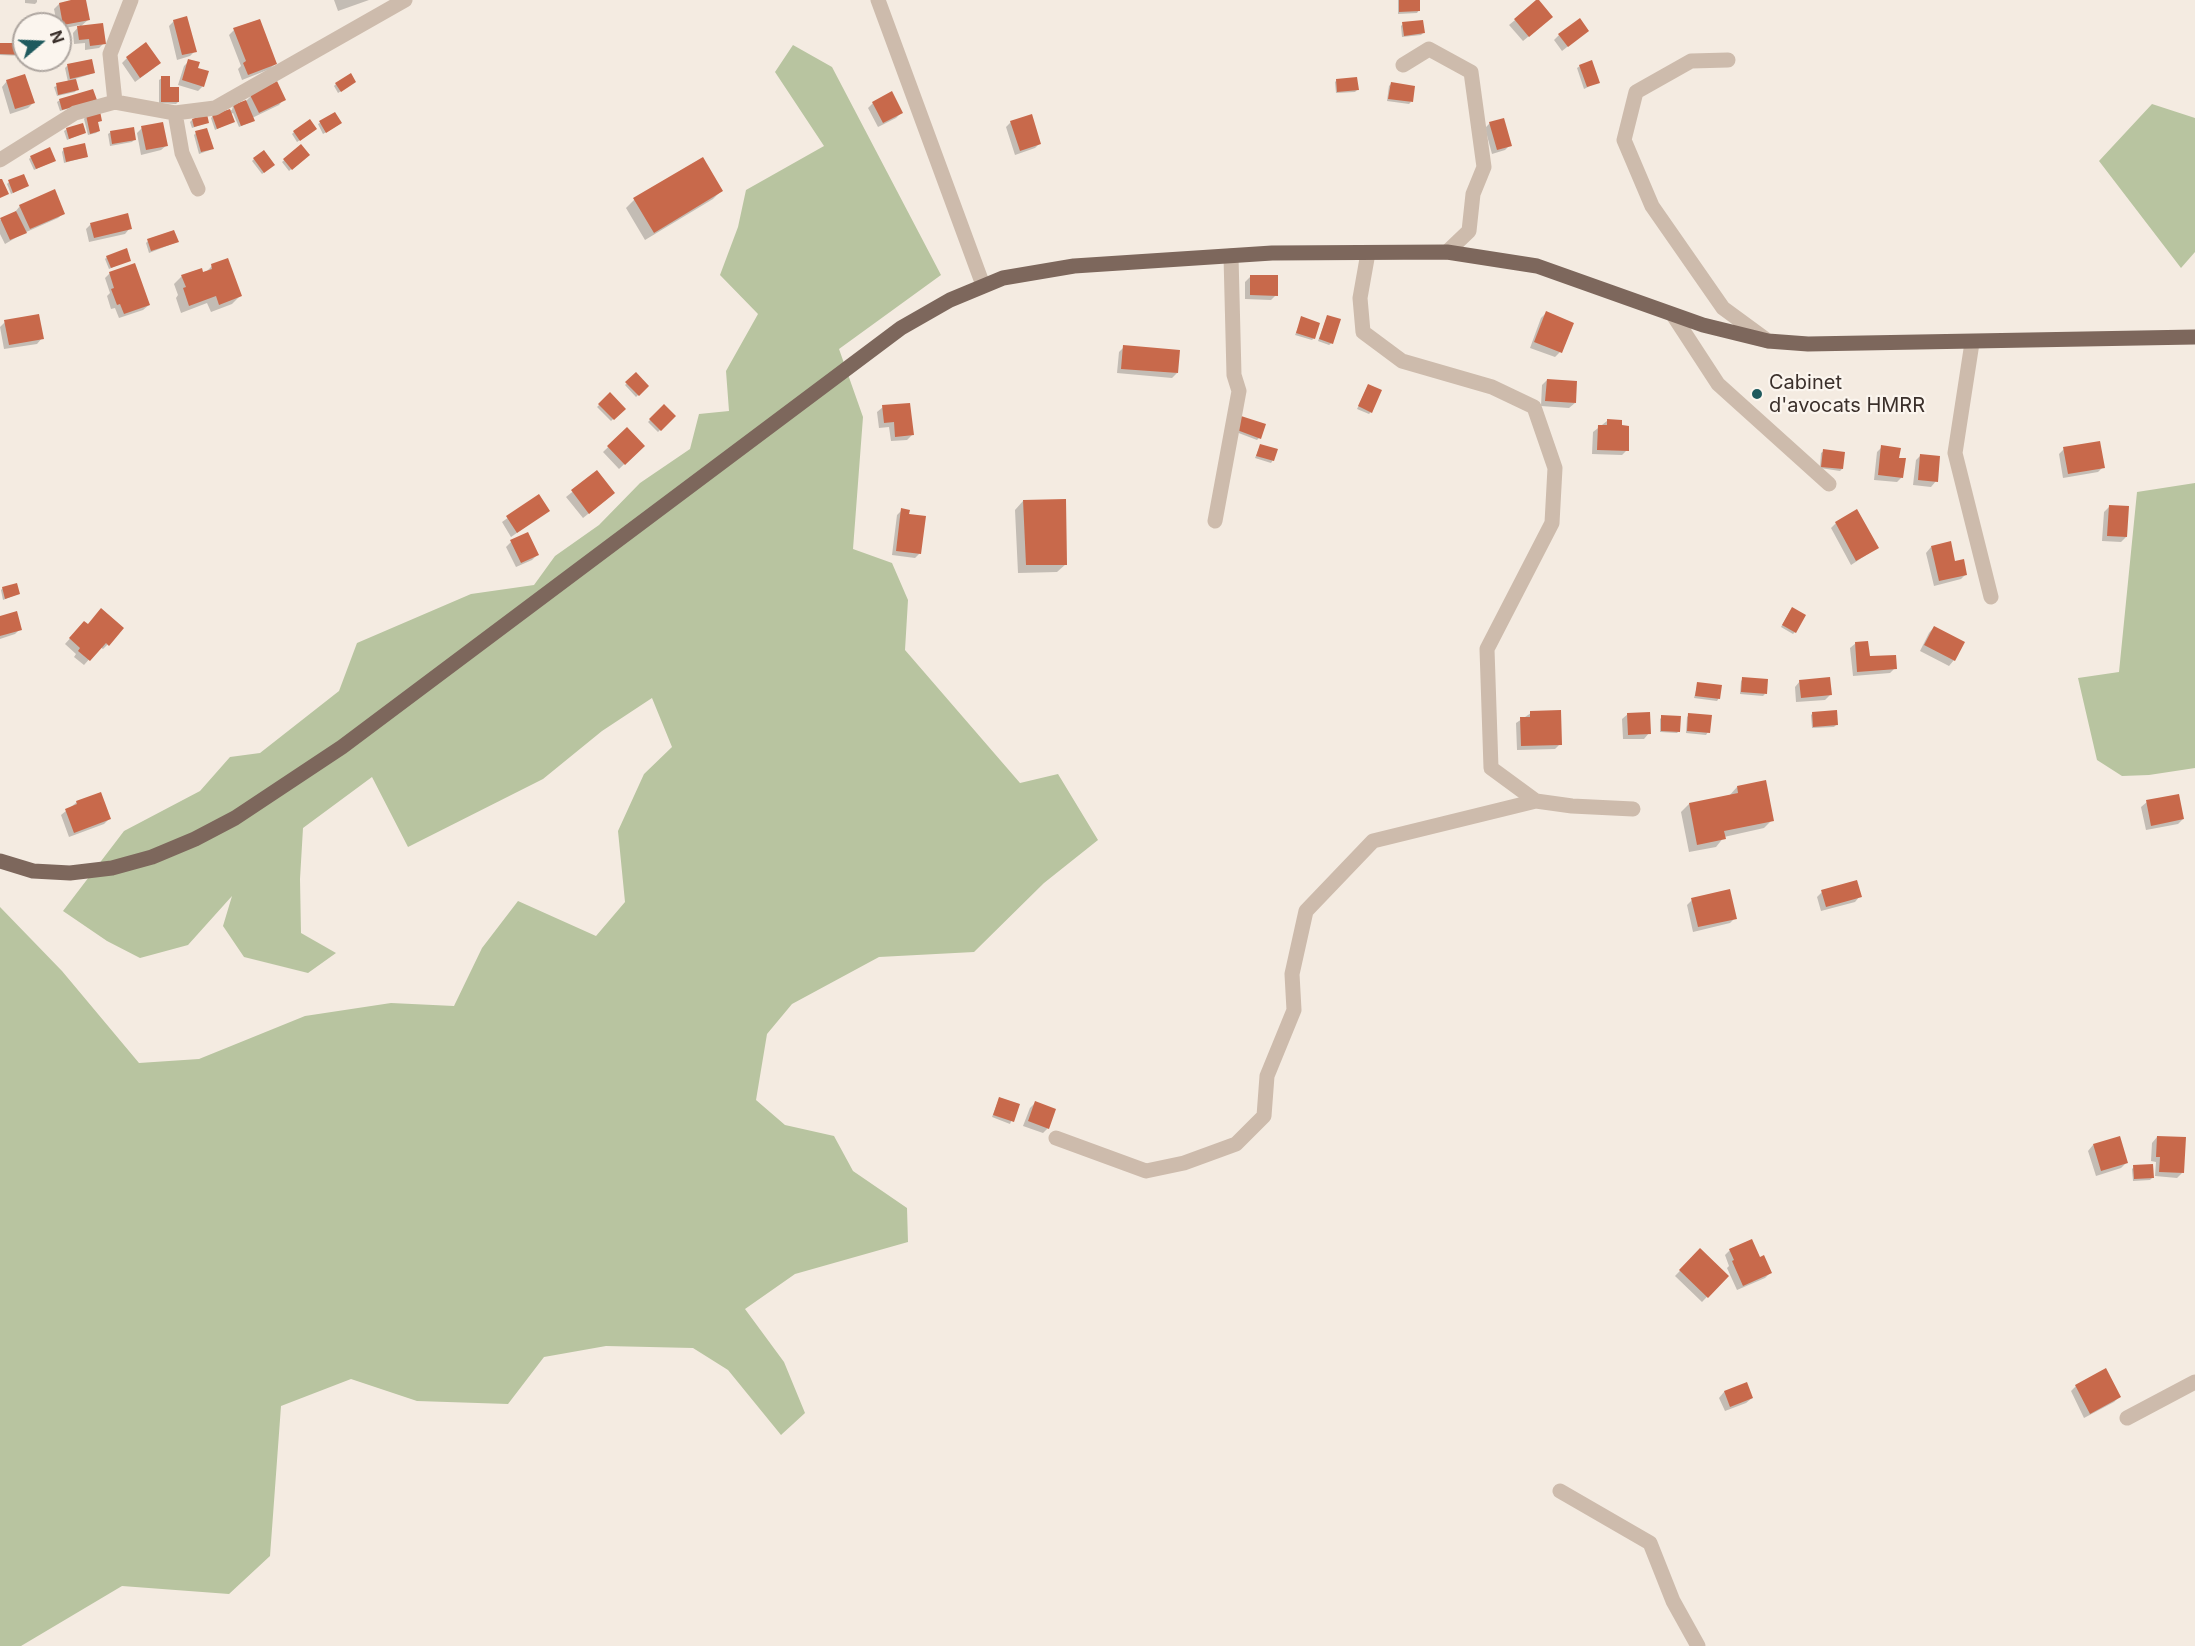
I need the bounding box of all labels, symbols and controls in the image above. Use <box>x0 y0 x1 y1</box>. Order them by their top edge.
north arrow <box>12 12 72 72</box>
text: N <box>46 28 69 46</box>
place label: Cabinet d'avocats HMRR <box>1769 371 1925 418</box>
marker: Cabinet d'avocats HMRR <box>1750 387 1764 401</box>

